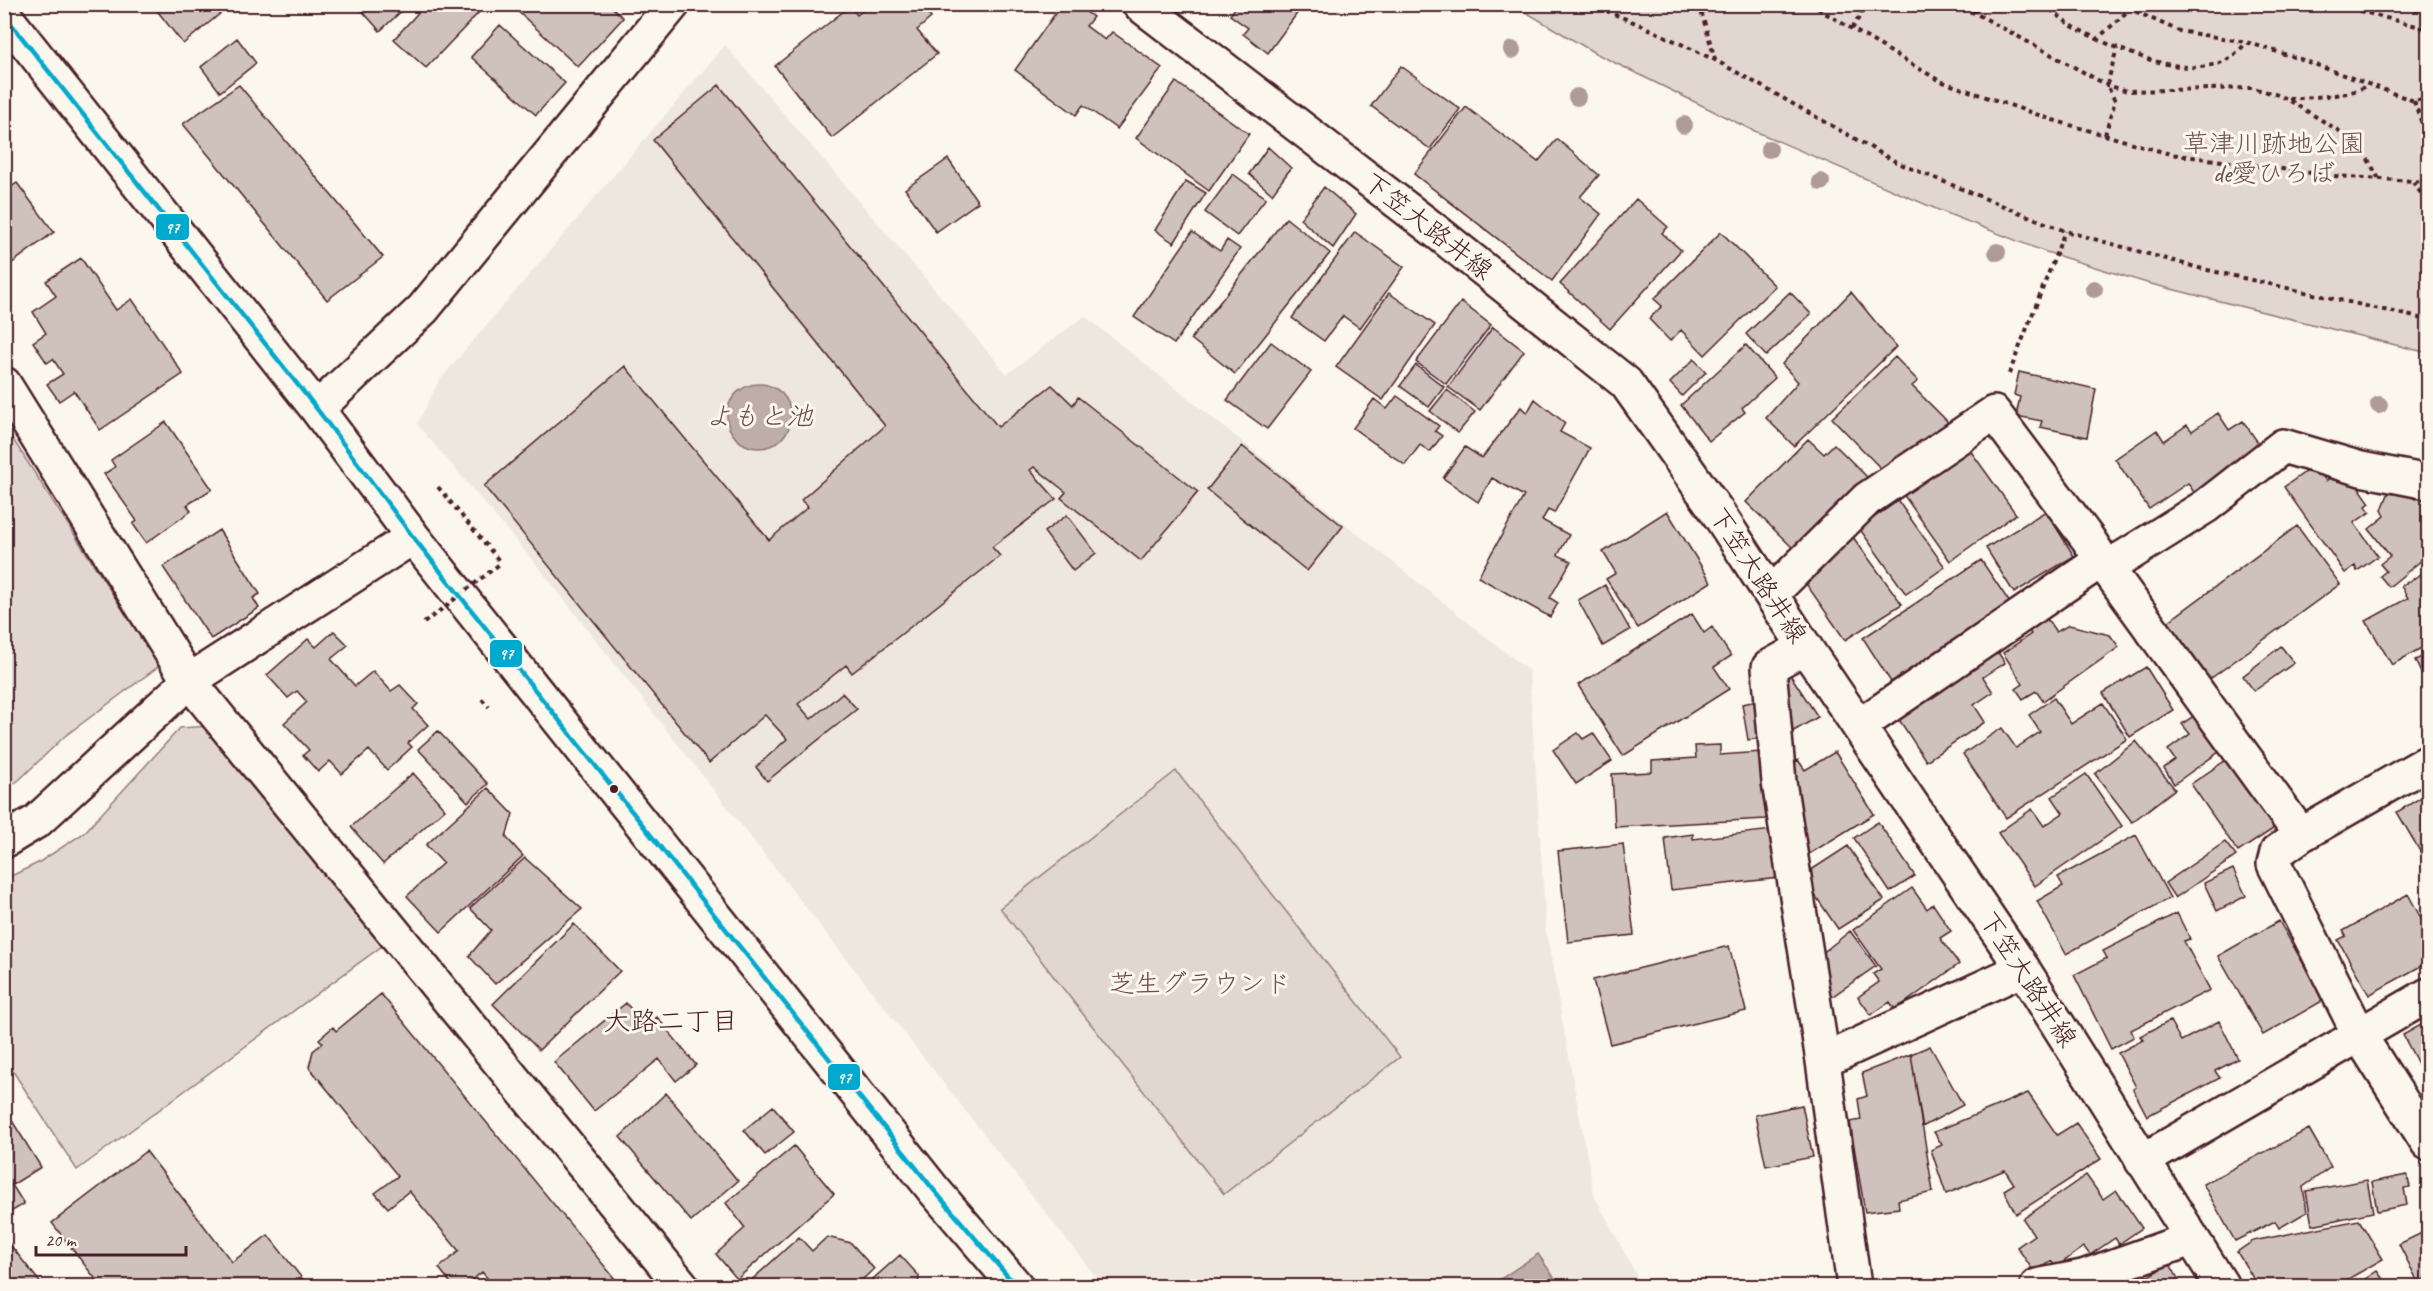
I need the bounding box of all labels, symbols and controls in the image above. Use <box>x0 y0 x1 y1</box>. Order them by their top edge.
park label: 草津川跡地公園 de愛ひろば <box>2183 127 2365 190</box>
street label: 下笠大路井線 <box>1356 165 1500 287</box>
line badge: 97 <box>155 213 190 241</box>
text: 97 <box>165 218 181 238</box>
water label: よもと池 <box>705 399 814 433</box>
street label: 下笠大路井線 <box>1702 501 1814 649</box>
line badge: 97 <box>489 639 523 668</box>
text: 97 <box>499 644 515 664</box>
unlabelled marker <box>608 783 620 795</box>
street label: 下笠大路井線 <box>1972 905 2084 1053</box>
park label: 芝生グラウンド <box>1109 967 1291 1000</box>
district label: 大路二丁目 <box>604 1004 739 1038</box>
line badge: 97 <box>827 1063 861 1091</box>
text: 97 <box>837 1068 853 1088</box>
scale bar <box>36 1219 186 1257</box>
text: 20 m <box>45 1229 78 1251</box>

